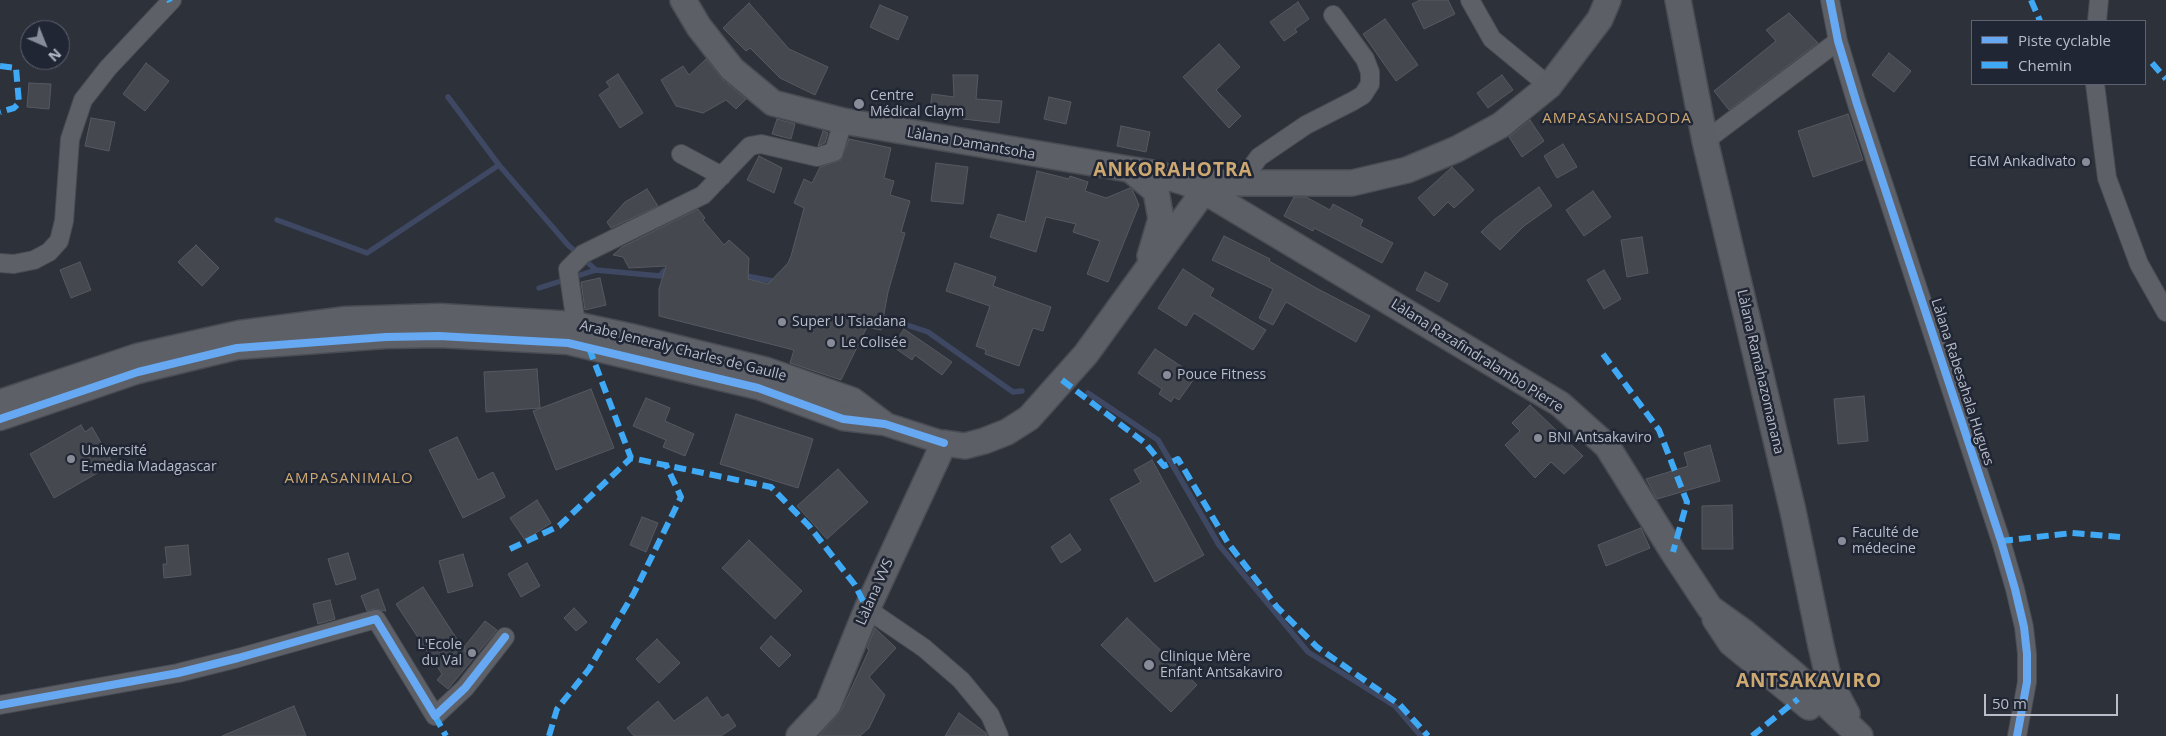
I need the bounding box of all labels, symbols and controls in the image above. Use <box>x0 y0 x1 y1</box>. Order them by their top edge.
north arrow <box>20 20 70 70</box>
legend <box>1971 20 2146 85</box>
text: Piste cyclable <box>2018 30 2111 50</box>
text: N <box>44 45 66 66</box>
text: Chemin <box>2018 55 2072 75</box>
place label: Centre Médical Claym <box>870 88 964 120</box>
marker: Centre Médical Claym <box>852 97 866 111</box>
district label: AMPASANISADODA <box>1541 110 1693 128</box>
street label: Làlana Damantsoha <box>905 124 1037 164</box>
place label: EGM Ankadivato <box>1969 154 2076 170</box>
marker: EGM Ankadivato <box>2080 156 2092 168</box>
district label: ANKORAHOTRA <box>1092 160 1254 182</box>
street label: Làlana Ramahazomanana <box>1733 288 1787 456</box>
street label: Làlana Razafindralambo Pierre <box>1388 296 1566 416</box>
street label: Làlana Rabesahala Hugues <box>1927 296 1997 468</box>
place label: Super U Tsiadana <box>792 314 906 330</box>
marker: Super U Tsiadana <box>776 316 788 328</box>
street label: Arabe Jeneraly Charles de Gaulle <box>578 317 788 385</box>
place label: Le Colisée <box>841 335 907 351</box>
marker: Le Colisée <box>825 337 837 349</box>
place label: Pouce Fitness <box>1177 367 1266 383</box>
marker: Pouce Fitness <box>1161 369 1173 381</box>
place label: BNI Antsakaviro <box>1548 430 1652 446</box>
marker: BNI Antsakaviro <box>1532 432 1544 444</box>
place label: Université E-media Madagascar <box>81 443 217 476</box>
marker: Université E-media Madagascar <box>65 453 77 465</box>
district label: AMPASANIMALO <box>283 470 415 488</box>
place label: Faculté de médecine <box>1852 525 1919 558</box>
marker: Faculté de médecine <box>1836 535 1848 547</box>
street label: Làlana VVS <box>853 556 897 628</box>
place label: L'Ecole du Val <box>417 637 462 670</box>
marker: L'Ecole du Val <box>466 647 478 659</box>
place label: Clinique Mère Enfant Antsakaviro <box>1160 649 1283 682</box>
marker: Clinique Mère Enfant Antsakaviro <box>1142 658 1156 672</box>
district label: ANTSAKAVIRO <box>1735 671 1883 693</box>
scale bar <box>1986 684 2120 716</box>
text: 50 m <box>1992 693 2027 713</box>

